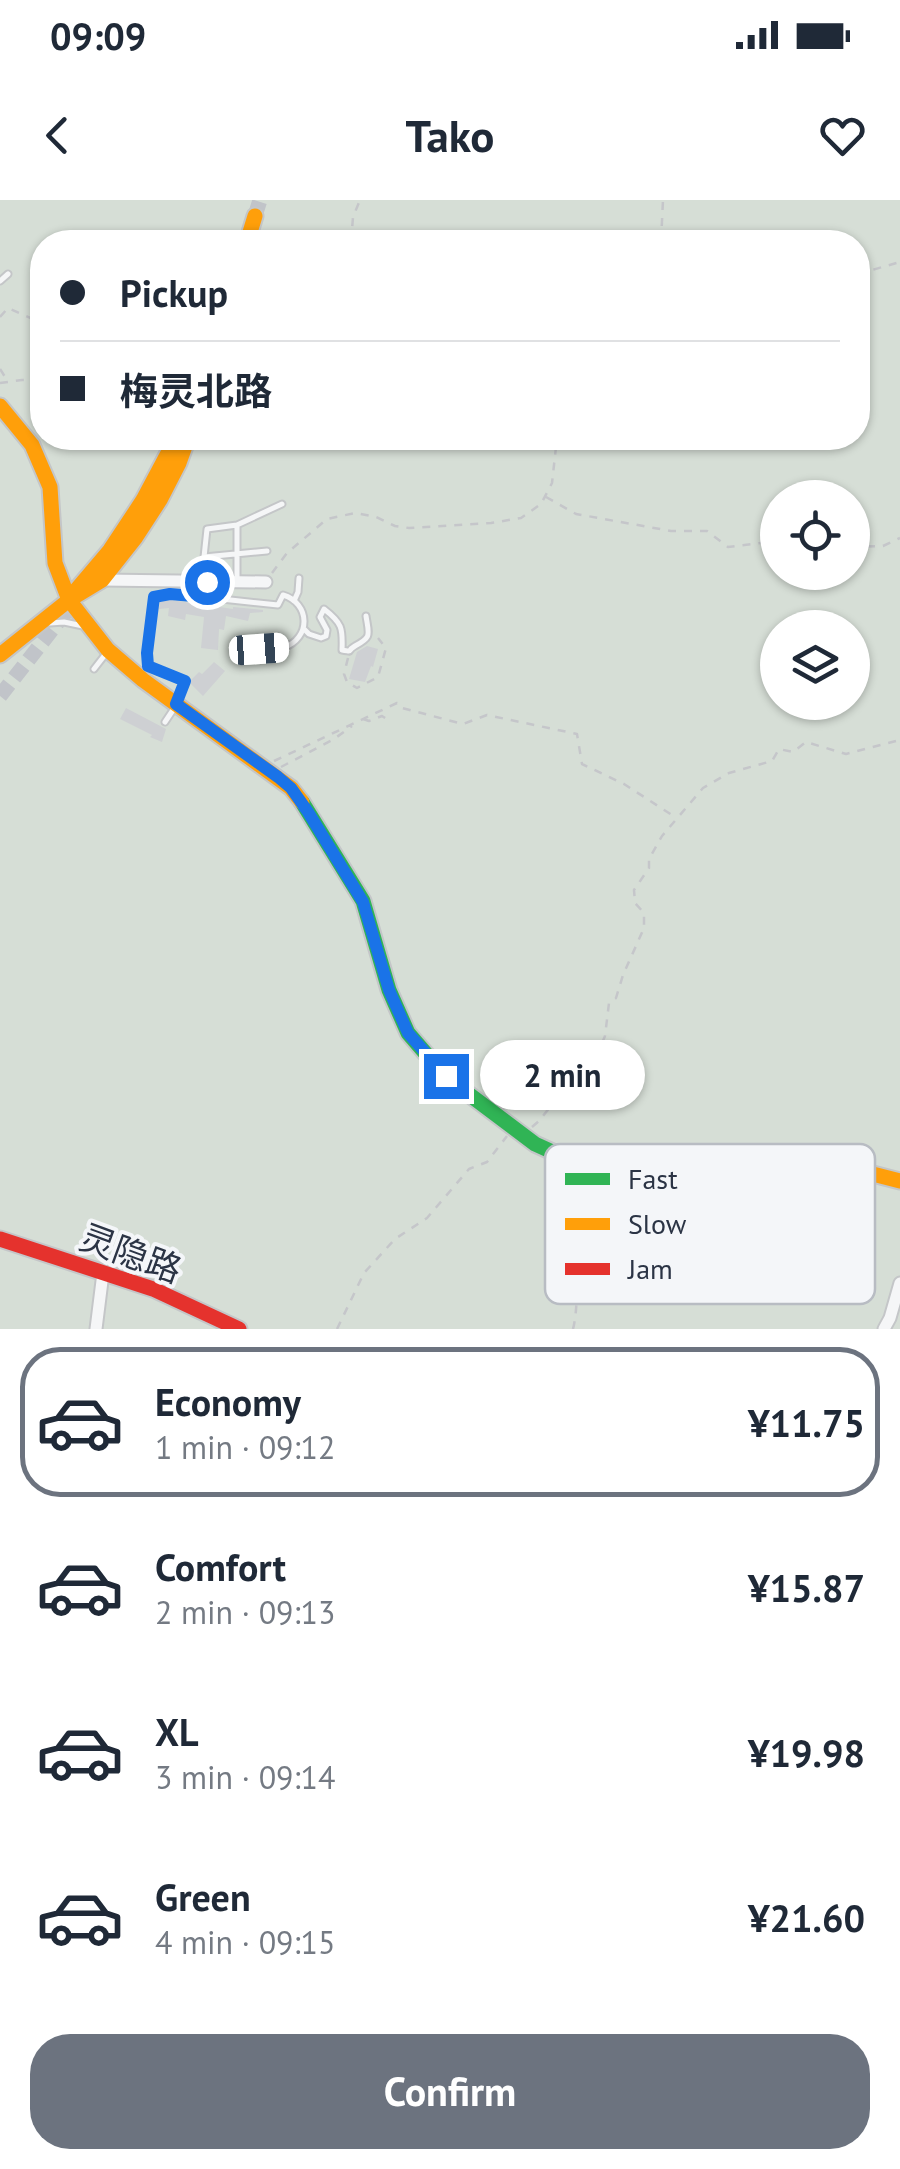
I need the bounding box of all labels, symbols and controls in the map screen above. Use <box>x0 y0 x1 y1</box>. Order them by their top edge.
text: 09:09 <box>50 11 146 60</box>
text: Tako <box>406 106 494 164</box>
icon: back <box>30 108 85 163</box>
icon: heart <box>815 108 870 163</box>
text: Pickup <box>120 268 228 317</box>
text: 梅灵北路 <box>120 366 272 415</box>
map controls <box>760 480 870 720</box>
button: locate <box>760 480 870 590</box>
route start <box>185 560 230 605</box>
button: layers <box>760 610 870 720</box>
car <box>228 632 290 666</box>
callout: 2 min <box>481 1041 646 1111</box>
route end <box>424 1054 469 1099</box>
text: 2 min <box>523 1054 602 1096</box>
legend <box>545 1144 875 1304</box>
text: Fast <box>628 1160 678 1197</box>
text: Slow <box>628 1205 687 1242</box>
street label: 灵隐路 <box>74 1213 188 1293</box>
text: Jam <box>627 1250 673 1287</box>
icon: car <box>35 1377 125 1467</box>
text: Economy <box>155 1377 301 1426</box>
text: ¥11.75 <box>748 1398 865 1447</box>
text: 1 min · 09:12 <box>155 1426 335 1468</box>
icon: car <box>35 1542 125 1632</box>
text: Comfort <box>155 1542 286 1591</box>
text: ¥15.87 <box>748 1563 865 1612</box>
text: 2 min · 09:13 <box>155 1591 335 1633</box>
icon: car <box>35 1707 125 1797</box>
text: XL <box>155 1707 199 1756</box>
text: ¥19.98 <box>748 1728 865 1777</box>
text: 3 min · 09:14 <box>155 1756 335 1798</box>
icon: car <box>35 1872 125 1962</box>
text: Green <box>155 1872 251 1921</box>
text: ¥21.60 <box>748 1893 865 1942</box>
text: 4 min · 09:15 <box>155 1921 335 1963</box>
button: Confirm <box>30 2034 870 2149</box>

